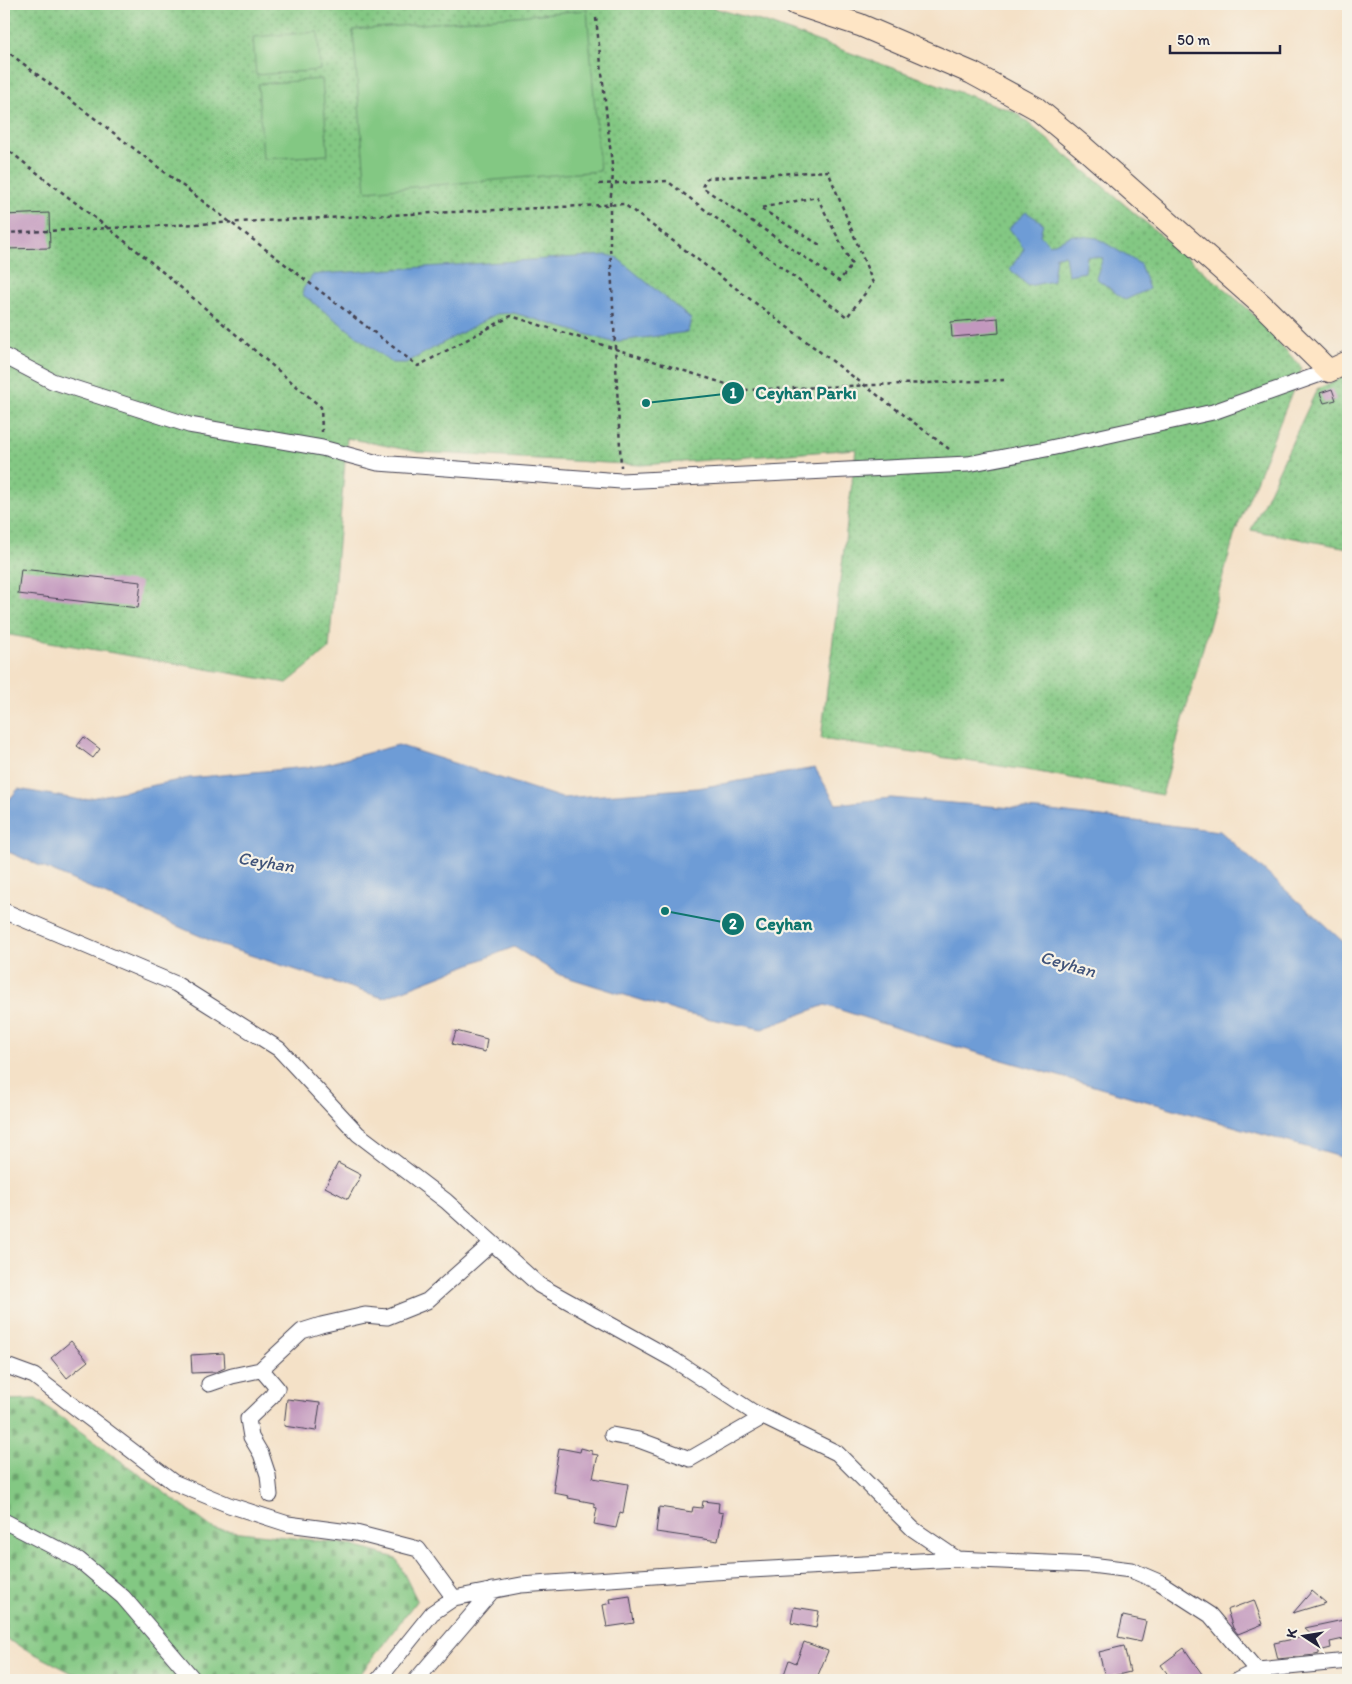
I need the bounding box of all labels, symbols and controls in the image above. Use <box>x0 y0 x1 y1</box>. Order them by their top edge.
scale bar <box>1170 22 1280 54</box>
text: 50 m <box>1177 31 1210 49</box>
callout: Ceyhan Parkı <box>721 376 867 409</box>
text: Ceyhan Parkı <box>755 382 857 404</box>
text: 1 <box>730 384 737 402</box>
water label: Ceyhan <box>236 847 297 877</box>
callout: Ceyhan <box>721 907 822 940</box>
text: Ceyhan <box>756 913 813 935</box>
text: 2 <box>729 915 737 933</box>
water label: Ceyhan <box>1038 946 1099 983</box>
north arrow <box>1280 1612 1330 1662</box>
text: K <box>1283 1626 1301 1640</box>

